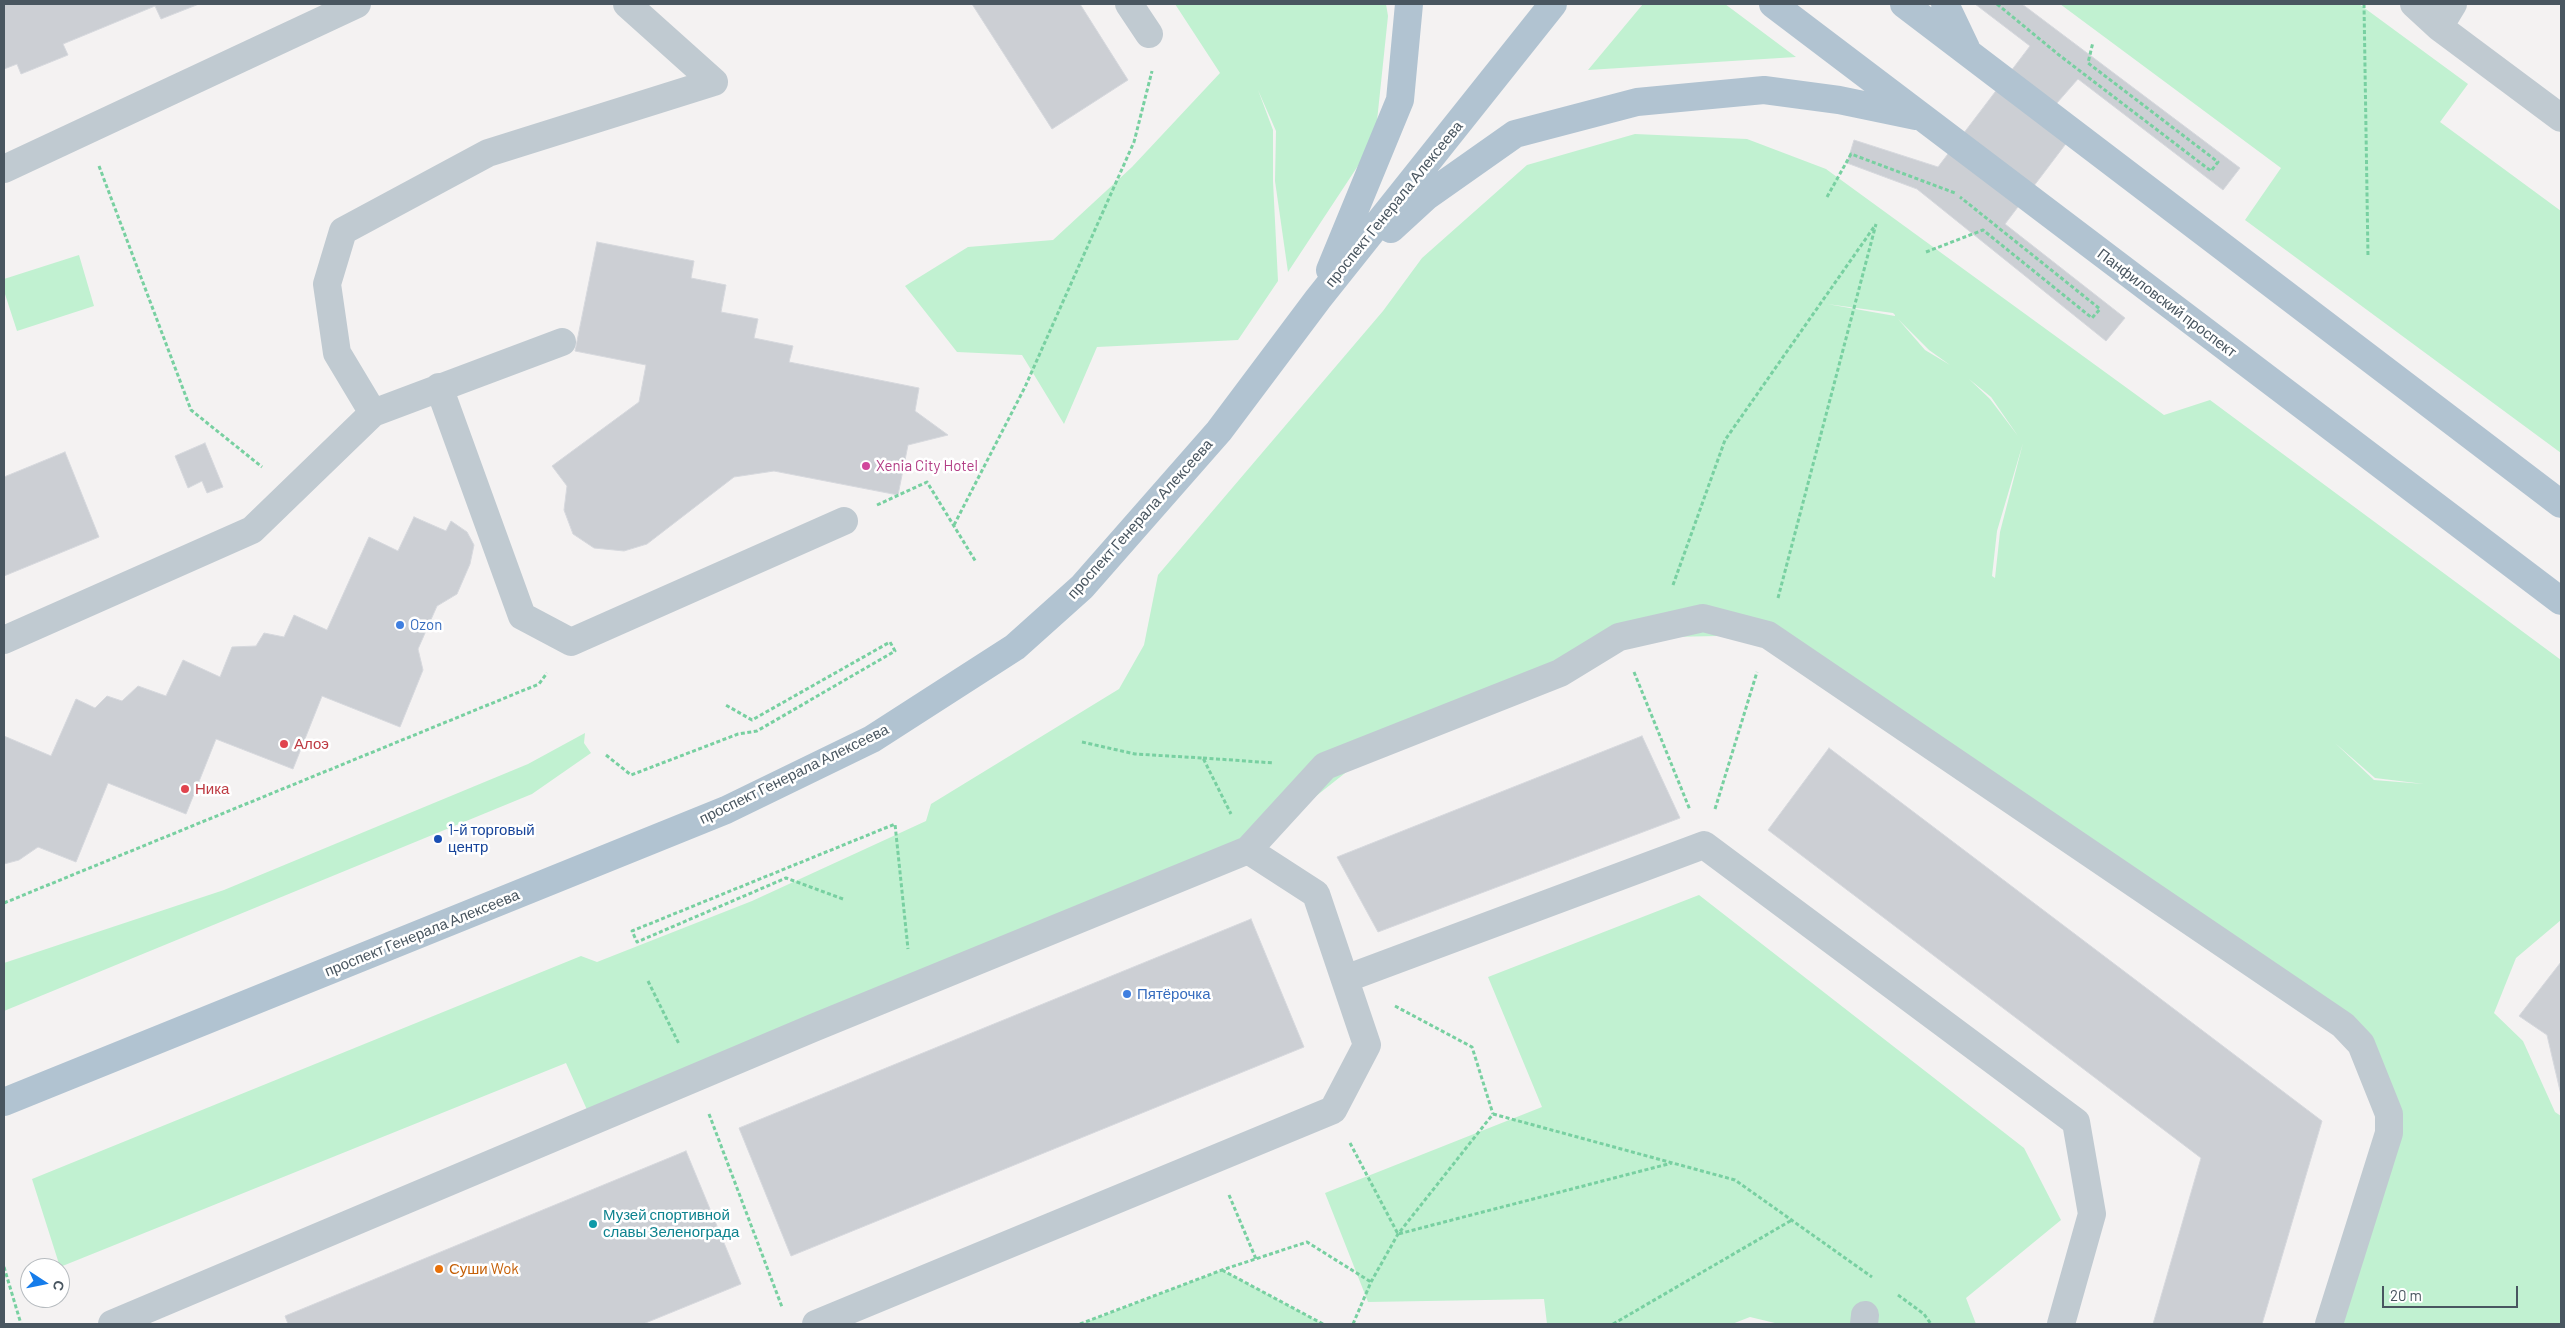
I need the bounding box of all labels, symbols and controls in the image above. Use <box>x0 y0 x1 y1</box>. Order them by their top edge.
street label: проспект Генерала Алексеева <box>1321 117 1467 291</box>
street label: Панфиловский проспект <box>2094 245 2240 361</box>
street label: проспект Генерала Алексеева <box>1064 436 1216 602</box>
place label: Xenia City Hotel <box>876 457 978 475</box>
marker: Xenia City Hotel <box>860 460 872 472</box>
place label: Ozon <box>410 616 442 634</box>
marker: Ozon <box>394 619 406 631</box>
street label: проспект Генерала Алексеева <box>696 720 892 828</box>
place label: Алоэ <box>294 735 329 753</box>
marker: Алоэ <box>278 738 290 750</box>
place label: Ника <box>195 780 229 798</box>
marker: Ника <box>179 783 191 795</box>
place label: 1-й торговый центр <box>448 821 535 856</box>
marker: 1-й торговый центр <box>432 833 444 845</box>
street label: проспект Генерала Алексеева <box>322 886 522 980</box>
place label: Пятёрочка <box>1137 985 1211 1003</box>
marker: Пятёрочка <box>1121 988 1133 1000</box>
place label: Музей спортивной славы Зеленограда <box>603 1206 739 1241</box>
marker: Музей спортивной славы Зеленограда <box>587 1218 599 1230</box>
north arrow <box>20 1258 70 1308</box>
place label: Суши Wok <box>449 1260 519 1278</box>
marker: Суши Wok <box>433 1263 445 1275</box>
scale bar <box>2385 1276 2521 1308</box>
text: С <box>50 1279 69 1292</box>
text: 20 m <box>2390 1286 2422 1304</box>

